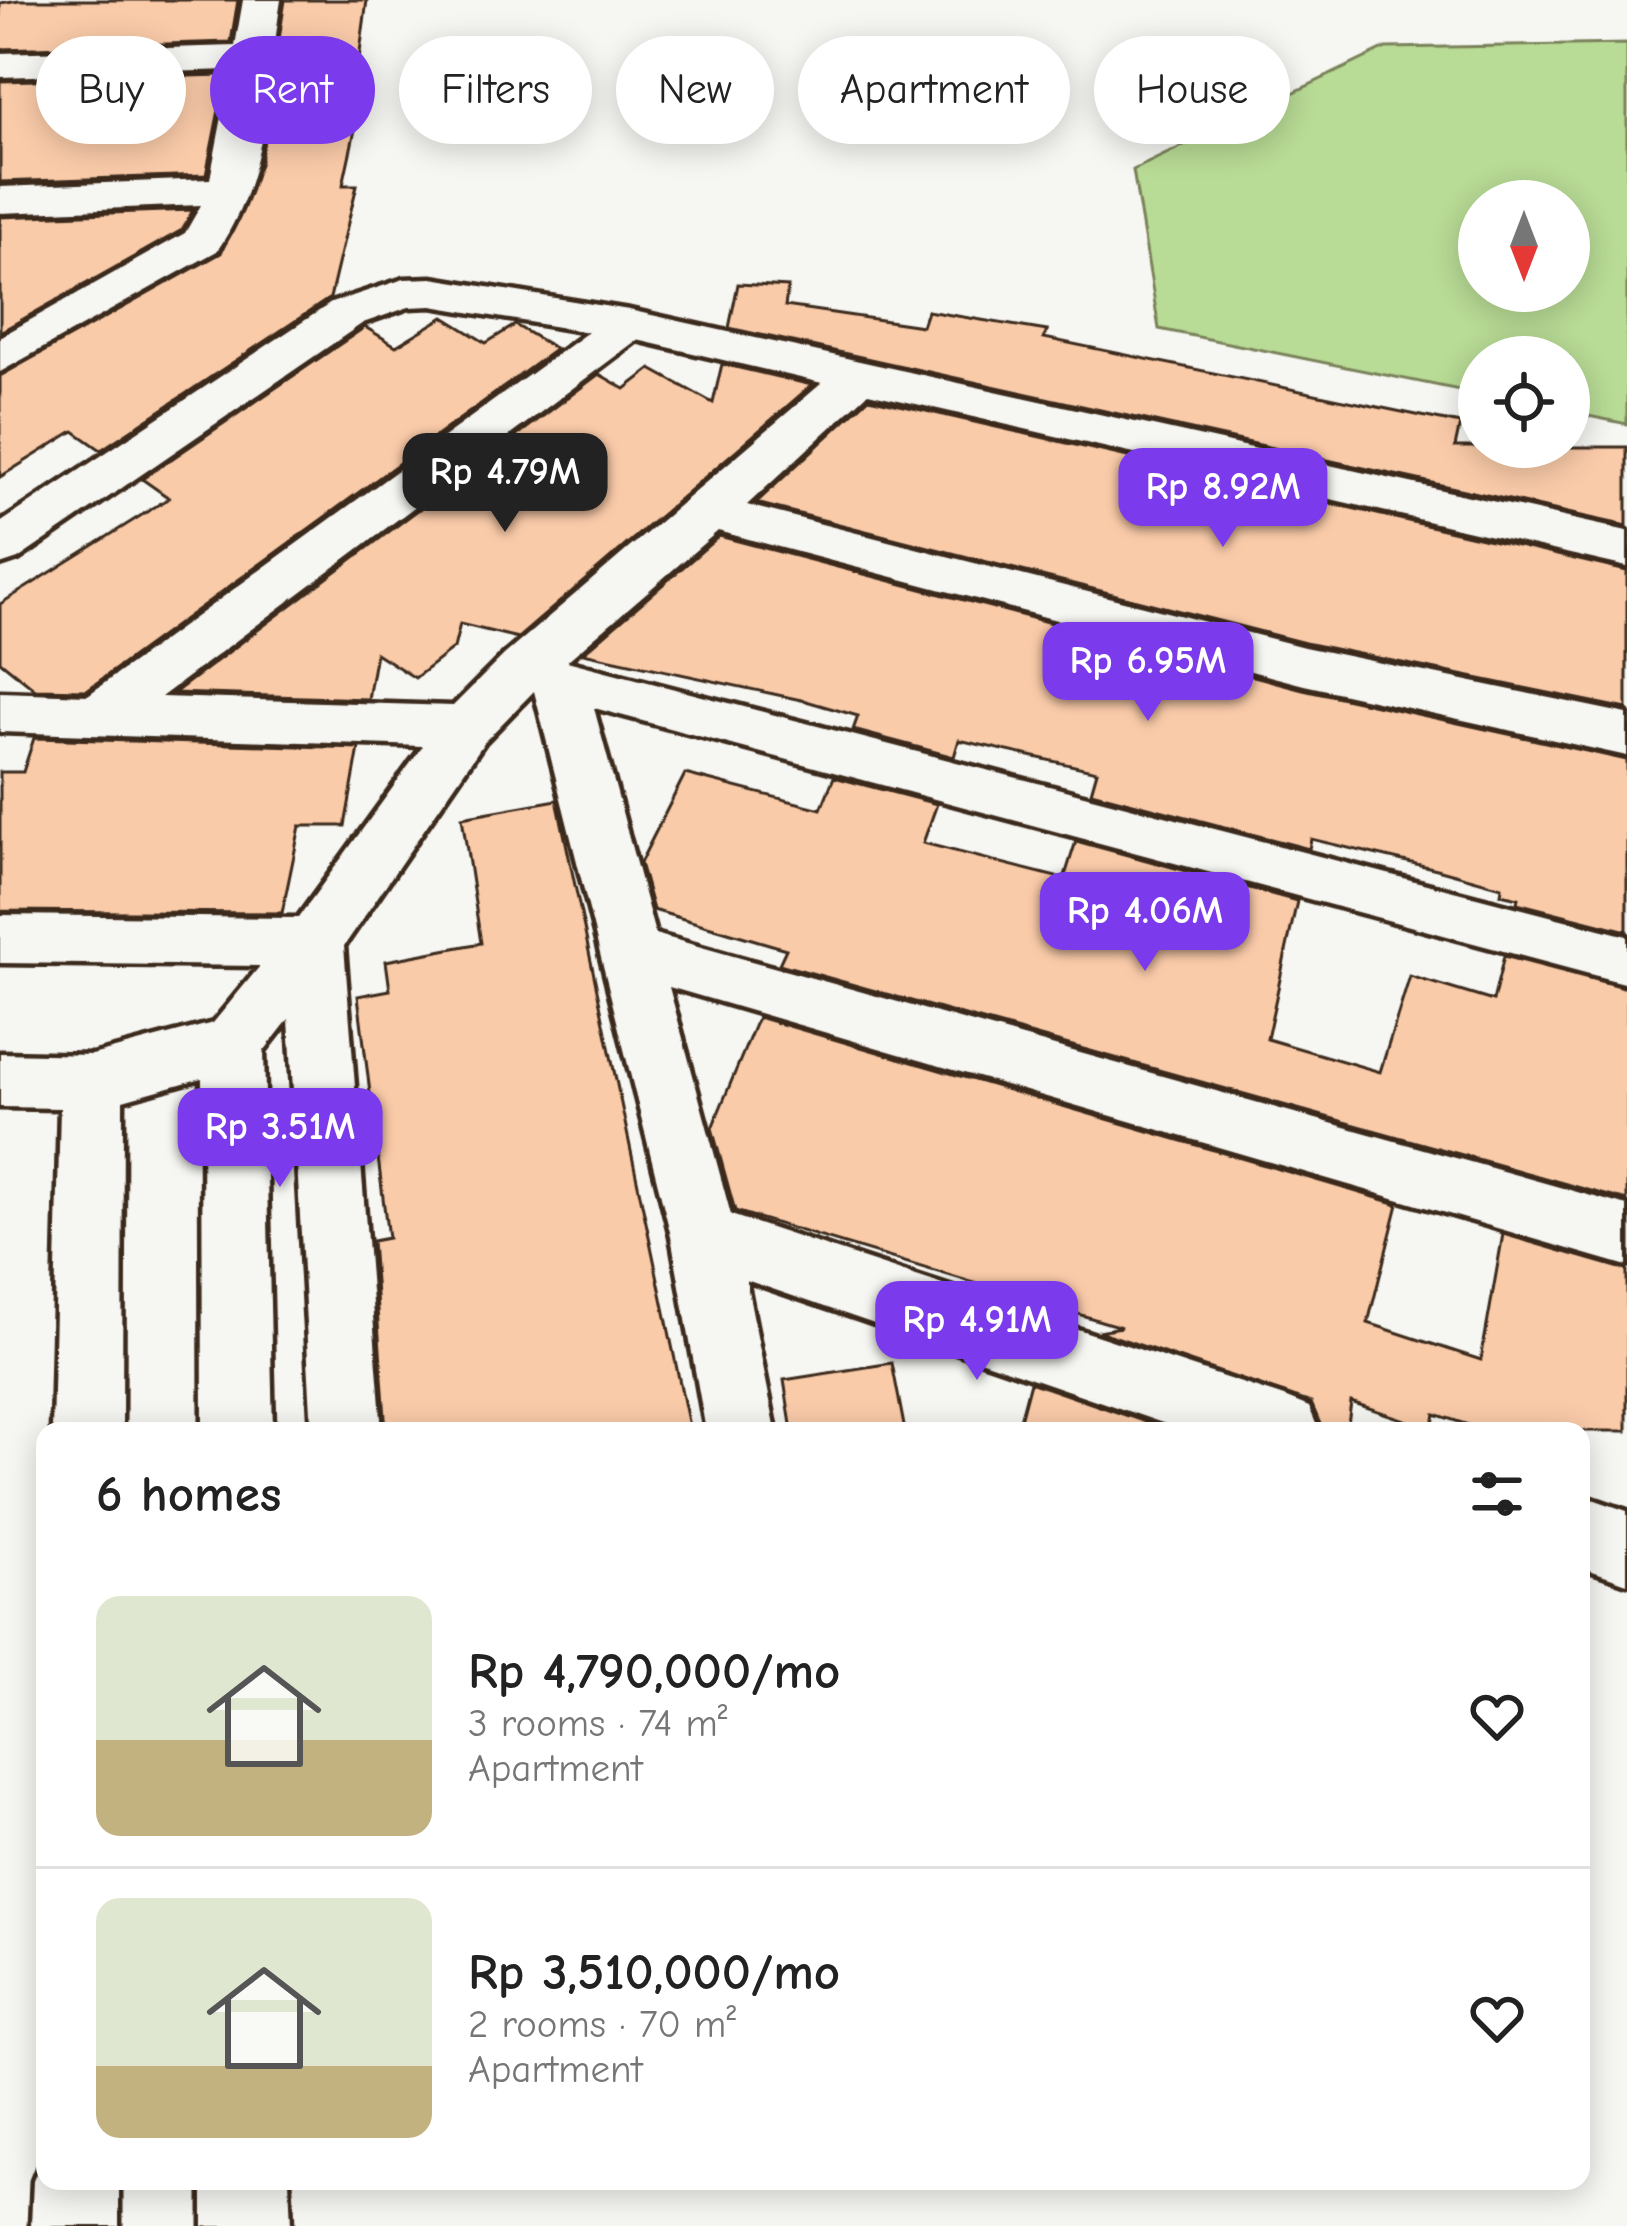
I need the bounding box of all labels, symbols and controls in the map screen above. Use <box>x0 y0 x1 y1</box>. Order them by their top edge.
chip: Buy <box>36 36 186 144</box>
chip: Rent <box>210 36 375 144</box>
chip: Filters <box>399 36 592 144</box>
chip: New <box>616 36 774 144</box>
chip: Apartment <box>798 36 1070 144</box>
chip: House <box>1094 36 1290 144</box>
north arrow <box>1458 180 1590 312</box>
map controls <box>1458 180 1590 468</box>
button: locate <box>1458 336 1590 468</box>
pin: Rp 4.79M <box>381 433 629 535</box>
pin: Rp 8.92M <box>1099 448 1347 550</box>
text: Rp 4.79M <box>430 449 580 494</box>
text: Rp 8.92M <box>1145 464 1301 509</box>
pin: Rp 6.95M <box>1024 622 1272 724</box>
text: Rp 6.95M <box>1070 638 1226 683</box>
pin: Rp 4.06M <box>1021 872 1269 974</box>
text: Rp 4.06M <box>1067 888 1223 933</box>
pin: Rp 3.51M <box>156 1088 404 1190</box>
text: Rp 3.51M <box>205 1104 355 1149</box>
pin: Rp 4.91M <box>853 1281 1101 1383</box>
text: Rp 4.91M <box>902 1297 1052 1342</box>
icon: filters <box>1464 1461 1530 1527</box>
text: 6 homes <box>96 1465 281 1524</box>
text: Rp 4,790,000/mo <box>468 1642 840 1701</box>
icon: home <box>192 1644 336 1788</box>
icon: heart <box>1464 1683 1530 1749</box>
text: 3 rooms · 74 m² <box>468 1701 727 1746</box>
text: Apartment <box>468 1746 643 1791</box>
text: Rp 3,510,000/mo <box>468 1943 840 2002</box>
icon: home <box>192 1946 336 2090</box>
icon: heart <box>1464 1985 1530 2051</box>
text: 2 rooms · 70 m² <box>468 2002 736 2047</box>
text: Apartment <box>468 2047 643 2092</box>

